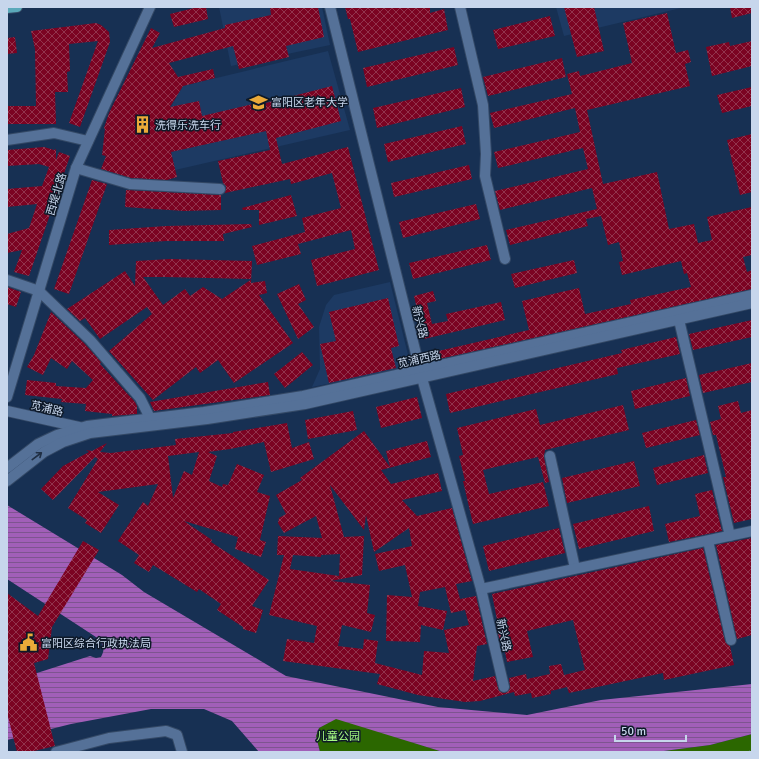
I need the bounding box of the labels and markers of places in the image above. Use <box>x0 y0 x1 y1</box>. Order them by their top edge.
school or university icon: 富阳区老年大学 <box>248 92 268 112</box>
place label: 富阳区老年大学 <box>271 96 348 109</box>
building icon: 洗得乐洗车行 <box>132 115 152 135</box>
place label: 洗得乐洗车行 <box>155 119 221 132</box>
public building icon: 富阳区综合行政执法局 <box>18 633 38 653</box>
place label: 富阳区综合行政执法局 <box>41 637 151 650</box>

